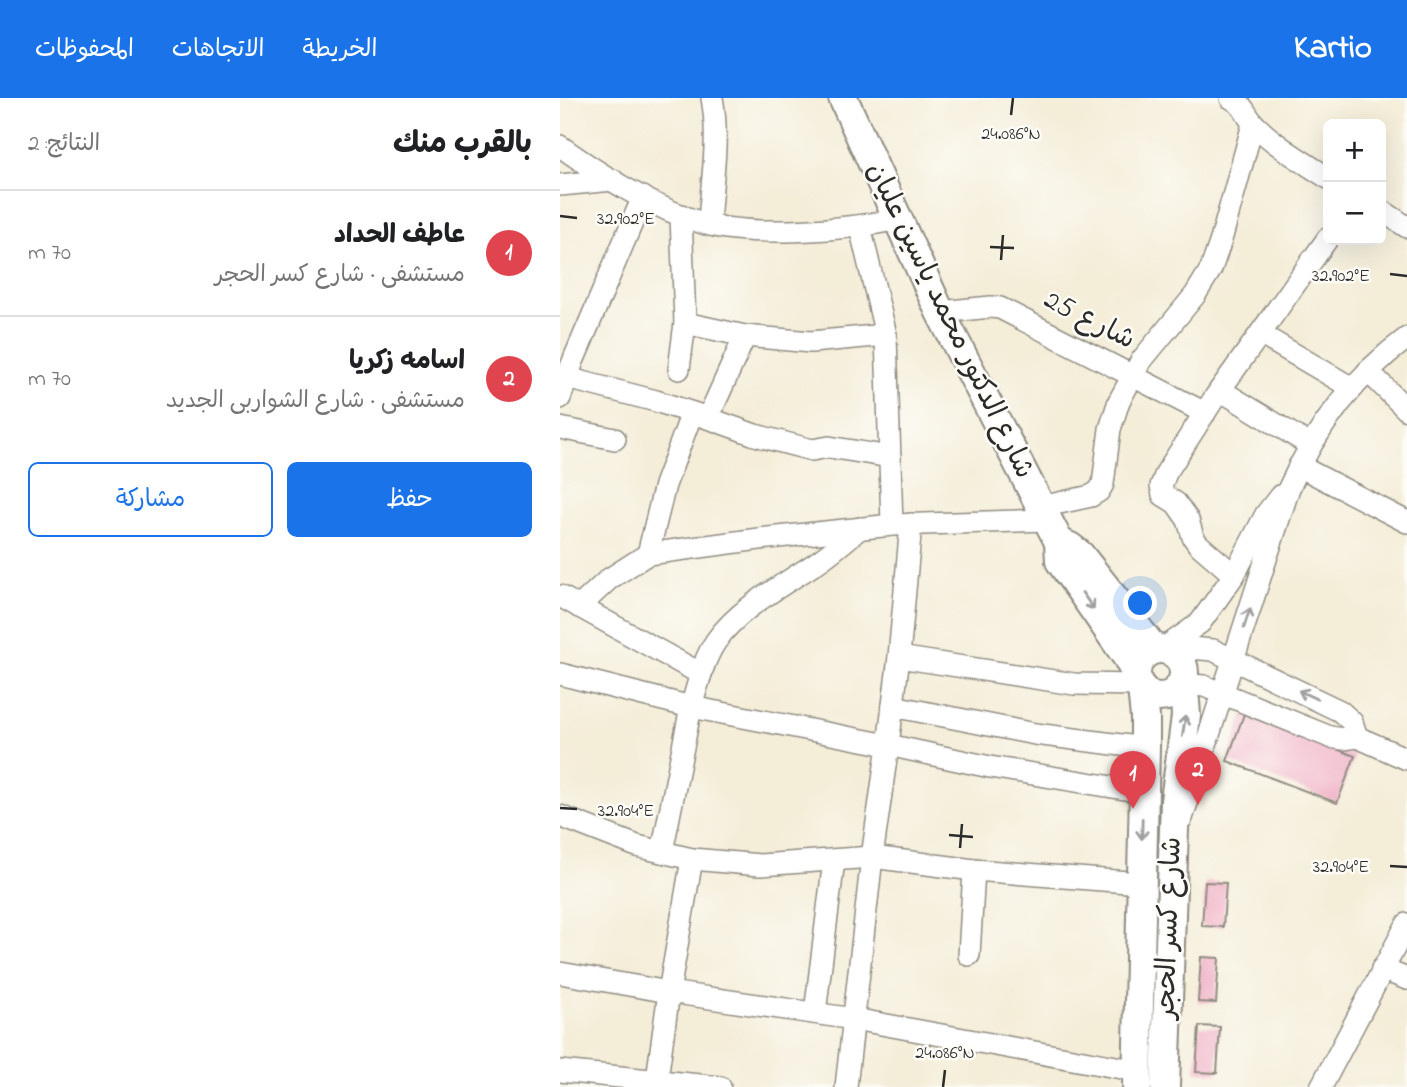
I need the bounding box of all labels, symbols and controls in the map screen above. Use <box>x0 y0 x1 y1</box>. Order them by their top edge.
text: Kartio <box>1294 25 1372 73</box>
text: المحفوظات <box>35 33 134 68</box>
text: الاتجاهات <box>172 33 265 68</box>
text: الخريطة <box>303 33 377 68</box>
map controls <box>1323 119 1386 245</box>
button: + <box>1323 119 1386 182</box>
text: 24.086°N <box>981 122 1041 148</box>
text: بالقرب منك <box>393 123 532 167</box>
text: النتائج: 2 <box>28 128 100 161</box>
street label: شارع الدكتور محمد ياسين عليان <box>854 156 1044 486</box>
button: − <box>1323 182 1386 245</box>
text: 32.902°E <box>597 207 655 233</box>
text: عاطف الحداد <box>334 217 465 255</box>
text: 70 m <box>28 237 71 270</box>
text: 1 <box>505 237 513 270</box>
text: مستشفى · شارع كسر الحجر <box>215 259 465 292</box>
text: 32.902°E <box>1312 264 1370 290</box>
street label: شارع 25 <box>1036 281 1142 361</box>
text: اسامه زكريا <box>349 343 465 381</box>
text: 70 m <box>28 363 71 396</box>
text: 2 <box>503 363 515 396</box>
text: مستشفى · شارع الشواربى الجديد <box>166 385 465 418</box>
button: مشاركة <box>28 462 273 537</box>
button: حفظ <box>287 462 532 537</box>
your location <box>1123 586 1157 620</box>
one-way arrow <box>1081 591 1095 610</box>
one-way arrow <box>1241 607 1254 629</box>
one-way arrow <box>1298 688 1319 702</box>
one-way arrow <box>1178 715 1191 737</box>
pin: 2 <box>1175 747 1221 805</box>
pin: 1 <box>1110 751 1156 809</box>
text: 32.904°E <box>598 799 654 825</box>
one-way arrow <box>1136 818 1149 841</box>
street label: شارع كسر الحجر <box>1146 836 1194 1022</box>
text: 32.904°E <box>1313 855 1369 881</box>
text: 24.086°N <box>915 1041 975 1067</box>

